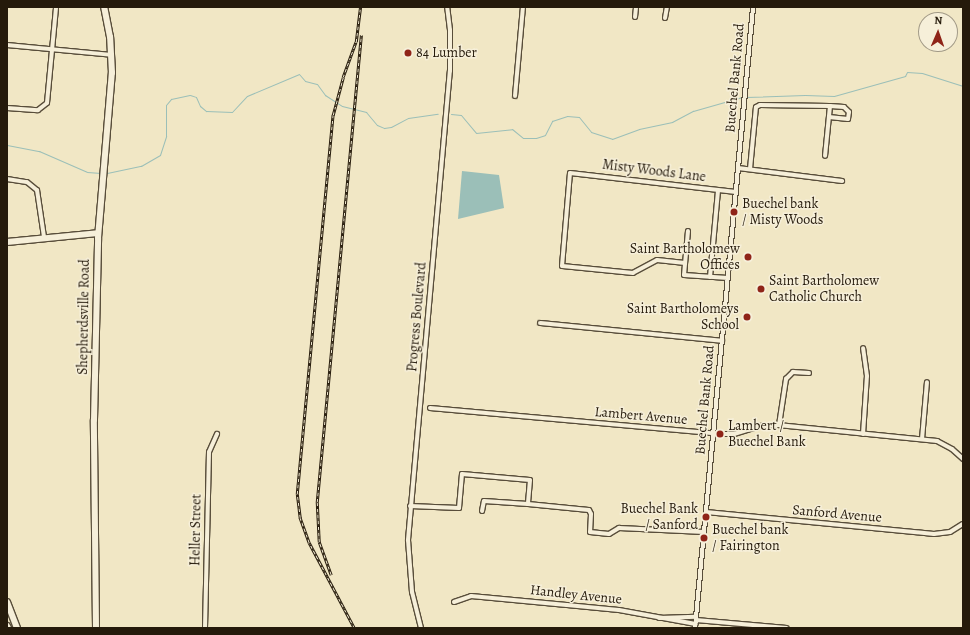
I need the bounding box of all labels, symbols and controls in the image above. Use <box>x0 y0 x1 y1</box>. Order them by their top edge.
north arrow <box>918 12 958 52</box>
text: N <box>934 13 943 28</box>
street label: Buechel Bank Road <box>722 23 748 133</box>
place label: 84 Lumber <box>416 45 477 61</box>
marker: 84 Lumber <box>403 48 413 58</box>
street label: Misty Woods Lane <box>601 156 707 186</box>
place label: Buechel bank / Misty Woods <box>742 196 823 228</box>
marker: Buechel bank / Misty Woods <box>729 207 739 217</box>
place label: Saint Bartholomew Offices <box>630 241 740 274</box>
marker: Saint Bartholomew Offices <box>743 252 753 262</box>
street label: Shepherdsville Road <box>75 259 93 375</box>
street label: Progress Boulevard <box>404 261 430 373</box>
place label: Saint Bartholomew Catholic Church <box>769 273 879 306</box>
marker: Saint Bartholomew Catholic Church <box>756 284 766 294</box>
place label: Saint Bartholomeys School <box>627 301 739 334</box>
marker: Saint Bartholomeys School <box>742 312 752 322</box>
street label: Buechel Bank Road <box>692 345 718 455</box>
street label: Lambert Avenue <box>594 404 688 428</box>
place label: Lambert / Buechel Bank <box>728 418 806 450</box>
marker: Lambert / Buechel Bank <box>715 429 725 439</box>
street label: Heller Street <box>187 494 205 566</box>
place label: Buechel Bank / Sanford <box>620 501 698 534</box>
street label: Sanford Avenue <box>791 502 883 526</box>
marker: Buechel Bank / Sanford <box>701 512 711 522</box>
place label: Buechel bank / Fairington <box>712 522 788 554</box>
marker: Buechel bank / Fairington <box>699 533 709 543</box>
street label: Handley Avenue <box>529 582 623 608</box>

